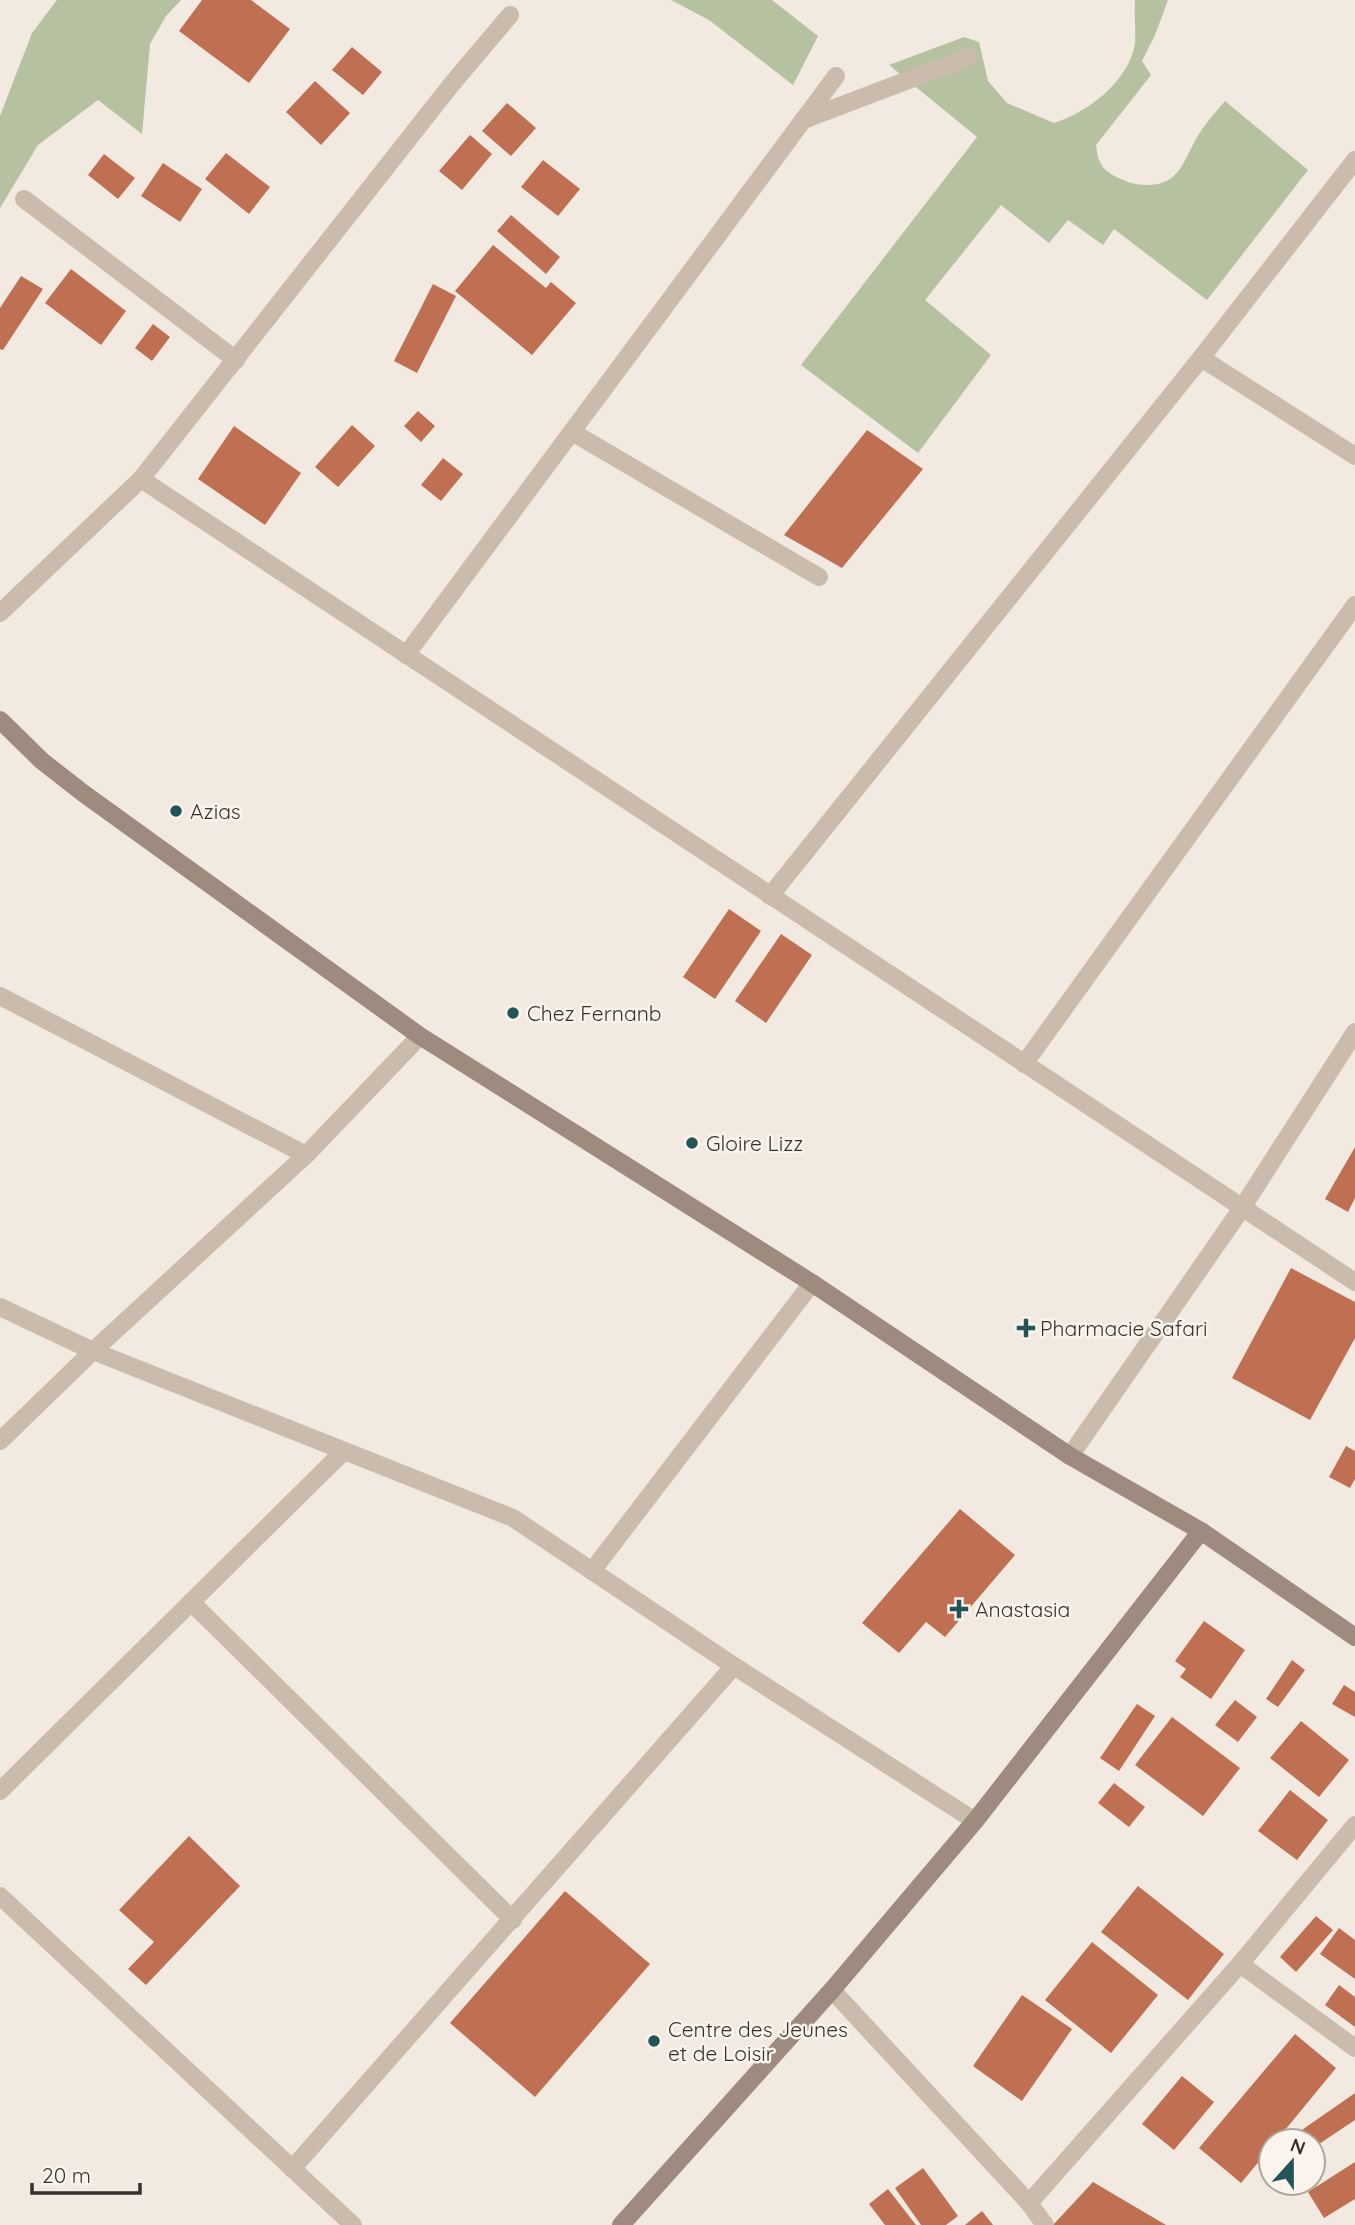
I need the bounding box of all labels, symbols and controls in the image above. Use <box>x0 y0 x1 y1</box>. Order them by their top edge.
place label: Azias <box>190 798 241 824</box>
marker: Azias <box>168 803 184 819</box>
place label: Chez Fernanb <box>527 1000 662 1026</box>
marker: Chez Fernanb <box>505 1005 521 1021</box>
place label: Gloire Lizz <box>706 1130 803 1156</box>
marker: Gloire Lizz <box>684 1135 700 1151</box>
place label: Pharmacie Safari <box>1040 1315 1208 1341</box>
marker: Pharmacie Safari <box>1018 1320 1034 1336</box>
place label: Anastasia <box>975 1596 1070 1622</box>
marker: Anastasia <box>949 1599 969 1619</box>
place label: Centre des Jeunes et de Loisir <box>668 2016 848 2066</box>
marker: Centre des Jeunes et de Loisir <box>646 2033 662 2049</box>
north arrow <box>1257 2127 1327 2197</box>
text: N <box>1287 2132 1309 2160</box>
scale bar <box>32 2152 140 2196</box>
text: 20 m <box>42 2162 91 2188</box>

